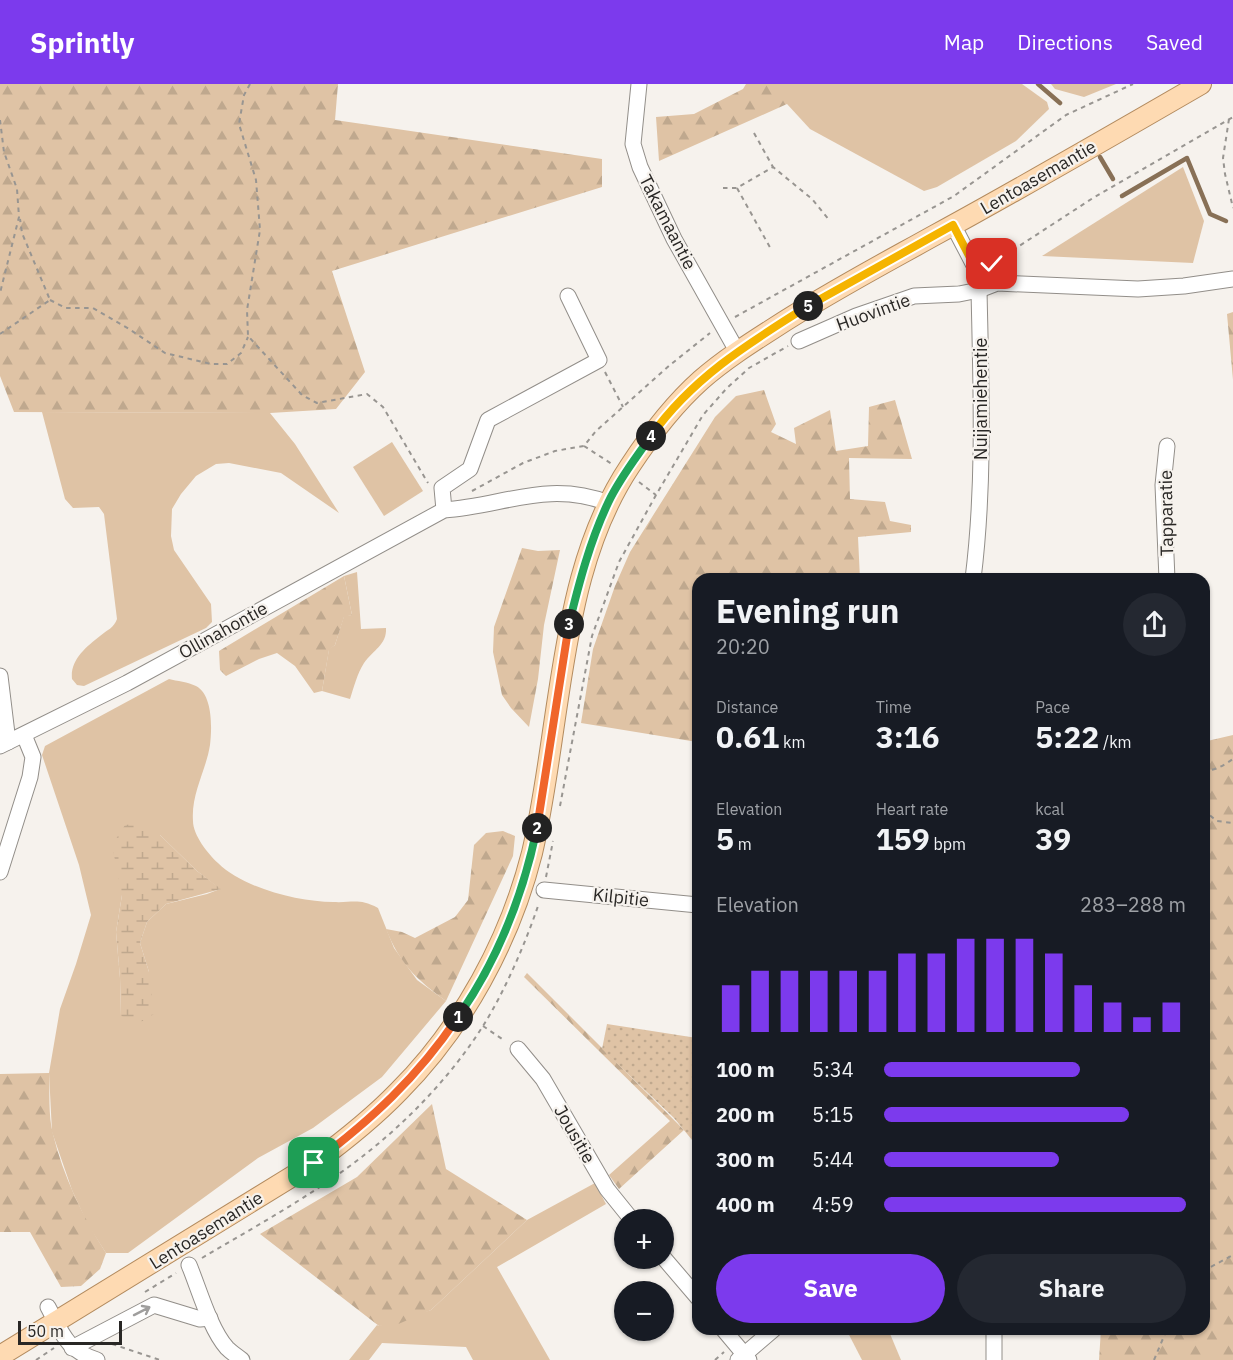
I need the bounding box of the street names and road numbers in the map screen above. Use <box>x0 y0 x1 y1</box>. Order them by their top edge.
street label: Lentoasemantie <box>976 135 1100 219</box>
street label: Takamaantie <box>634 171 702 273</box>
street label: Huovintie <box>833 288 913 336</box>
street label: Nuijamiehentie <box>969 338 992 460</box>
street label: Tapparatie <box>1154 470 1178 556</box>
street label: Ollinahontie <box>175 596 272 664</box>
street label: Kilpitie <box>592 883 650 911</box>
street label: Jousitie <box>549 1101 601 1167</box>
street label: Lentoasemantie <box>145 1186 267 1274</box>

